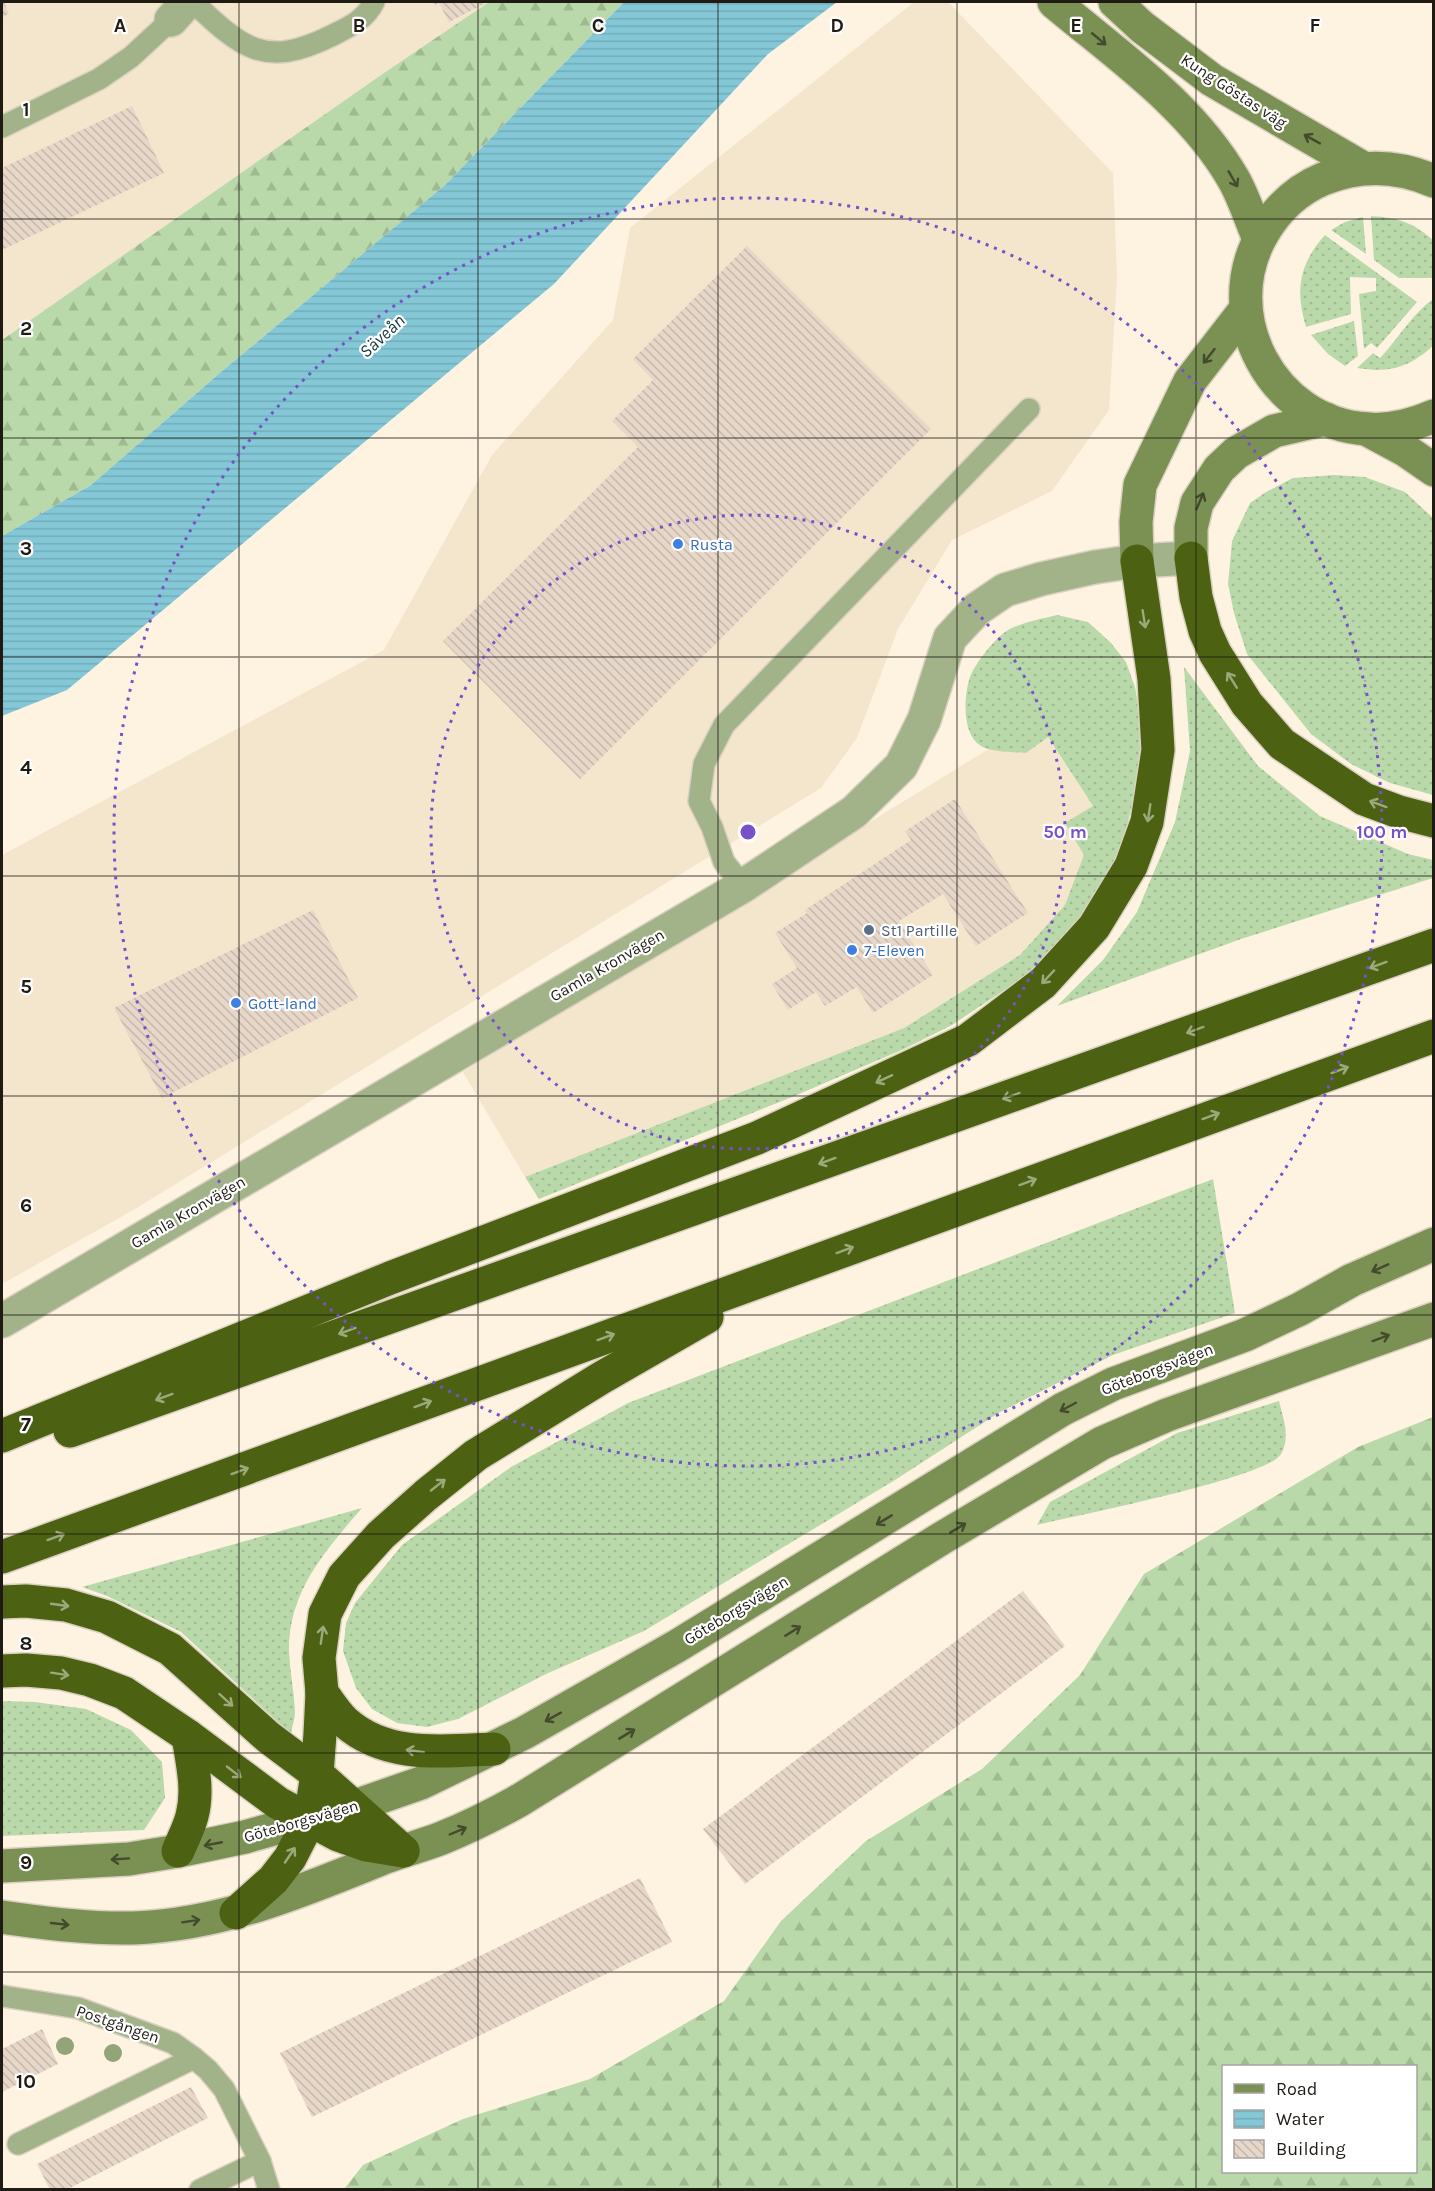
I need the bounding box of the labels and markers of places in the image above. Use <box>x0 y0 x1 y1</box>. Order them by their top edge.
place label: Rusta <box>690 535 733 554</box>
marker: Rusta <box>671 537 685 551</box>
centre of rings <box>738 822 758 842</box>
place label: St1 Partille <box>881 921 957 940</box>
marker: St1 Partille <box>862 923 876 937</box>
place label: 7-Eleven <box>864 941 925 960</box>
marker: 7-Eleven <box>845 943 859 957</box>
place label: Gott-land <box>248 994 317 1013</box>
marker: Gott-land <box>229 996 243 1010</box>

